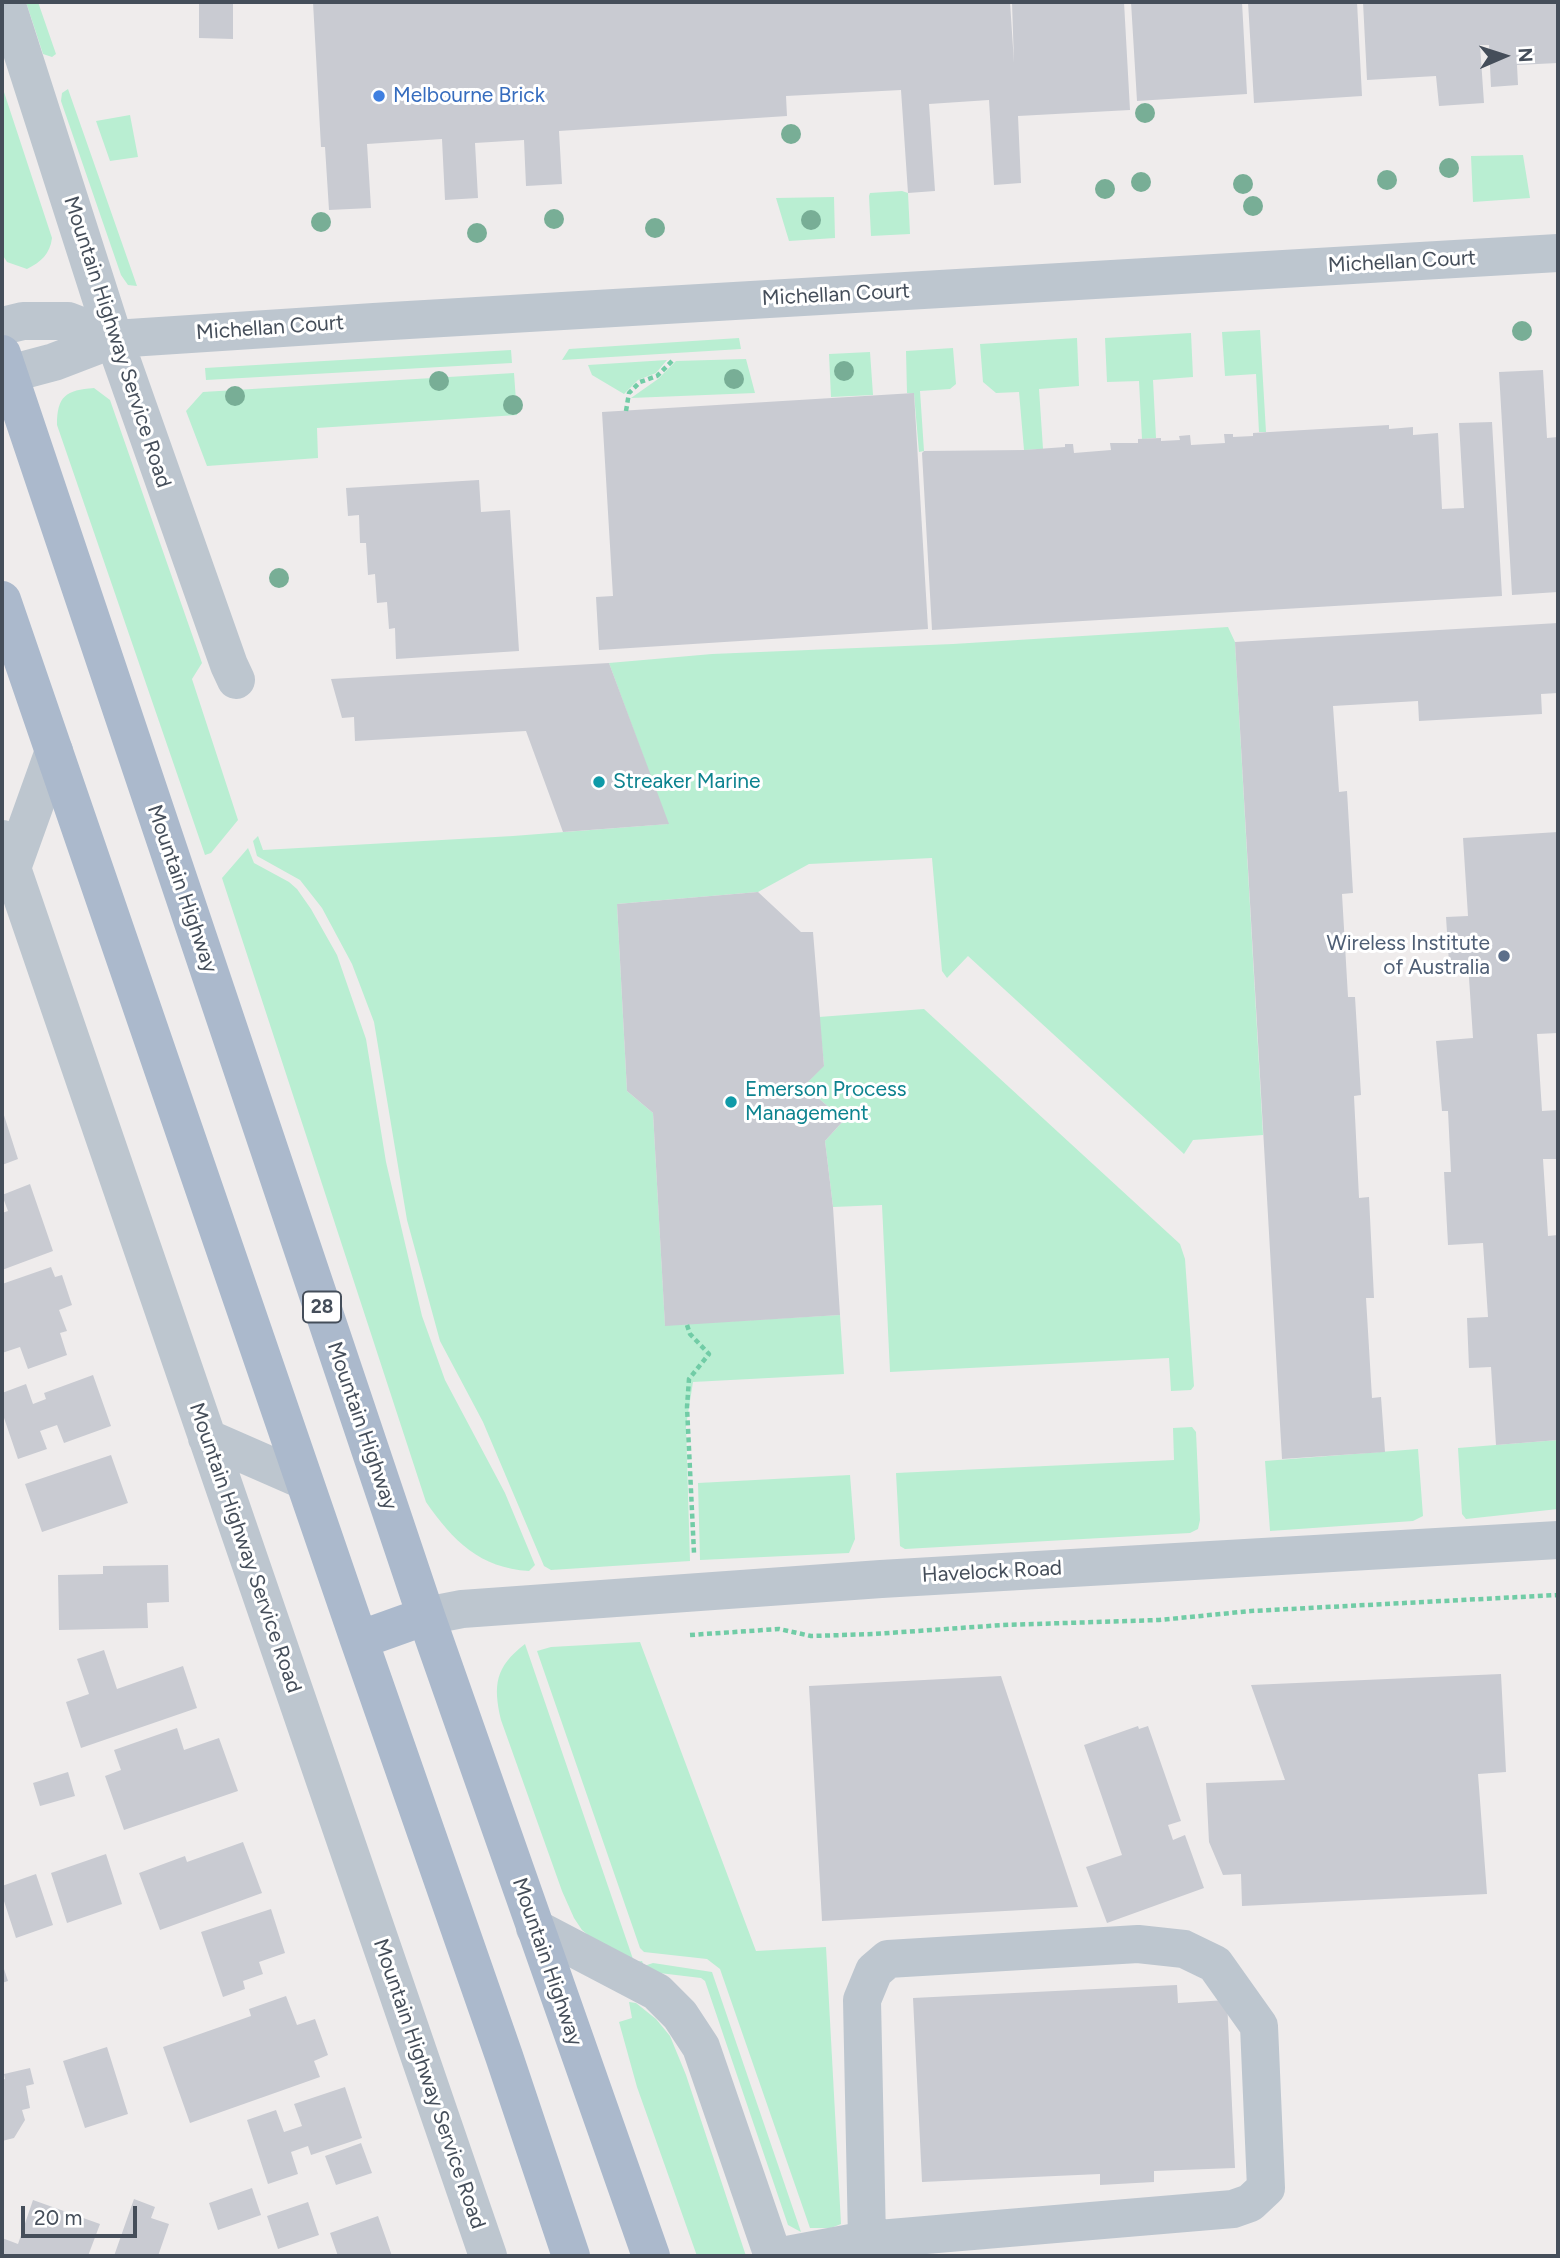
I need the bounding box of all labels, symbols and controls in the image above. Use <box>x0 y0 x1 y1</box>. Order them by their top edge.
north arrow <box>1469 21 1539 91</box>
text: N <box>1514 47 1537 63</box>
place label: Melbourne Brick <box>393 83 545 109</box>
marker: Melbourne Brick <box>371 88 387 104</box>
street label: Mountain Highway Service Road <box>58 193 176 491</box>
street label: Michellan Court <box>1327 246 1477 278</box>
street label: Michellan Court <box>761 279 911 311</box>
street label: Michellan Court <box>195 310 345 346</box>
place label: Streaker Marine <box>613 769 760 795</box>
marker: Streaker Marine <box>591 774 607 790</box>
street label: Mountain Highway <box>141 802 223 976</box>
place label: Wireless Institute of Australia <box>1327 931 1490 981</box>
marker: Wireless Institute of Australia <box>1496 948 1512 964</box>
place label: Emerson Process Management <box>745 1077 906 1127</box>
marker: Emerson Process Management <box>723 1094 739 1110</box>
road number: 28 <box>303 1292 341 1322</box>
street label: Mountain Highway <box>321 1339 403 1513</box>
street label: Mountain Highway Service Road <box>183 1400 307 1696</box>
street label: Havelock Road <box>921 1556 1063 1588</box>
street label: Mountain Highway <box>506 1875 588 2049</box>
street label: Mountain Highway Service Road <box>367 1936 491 2232</box>
scale bar <box>24 2192 140 2236</box>
text: 20 m <box>34 2205 82 2230</box>

